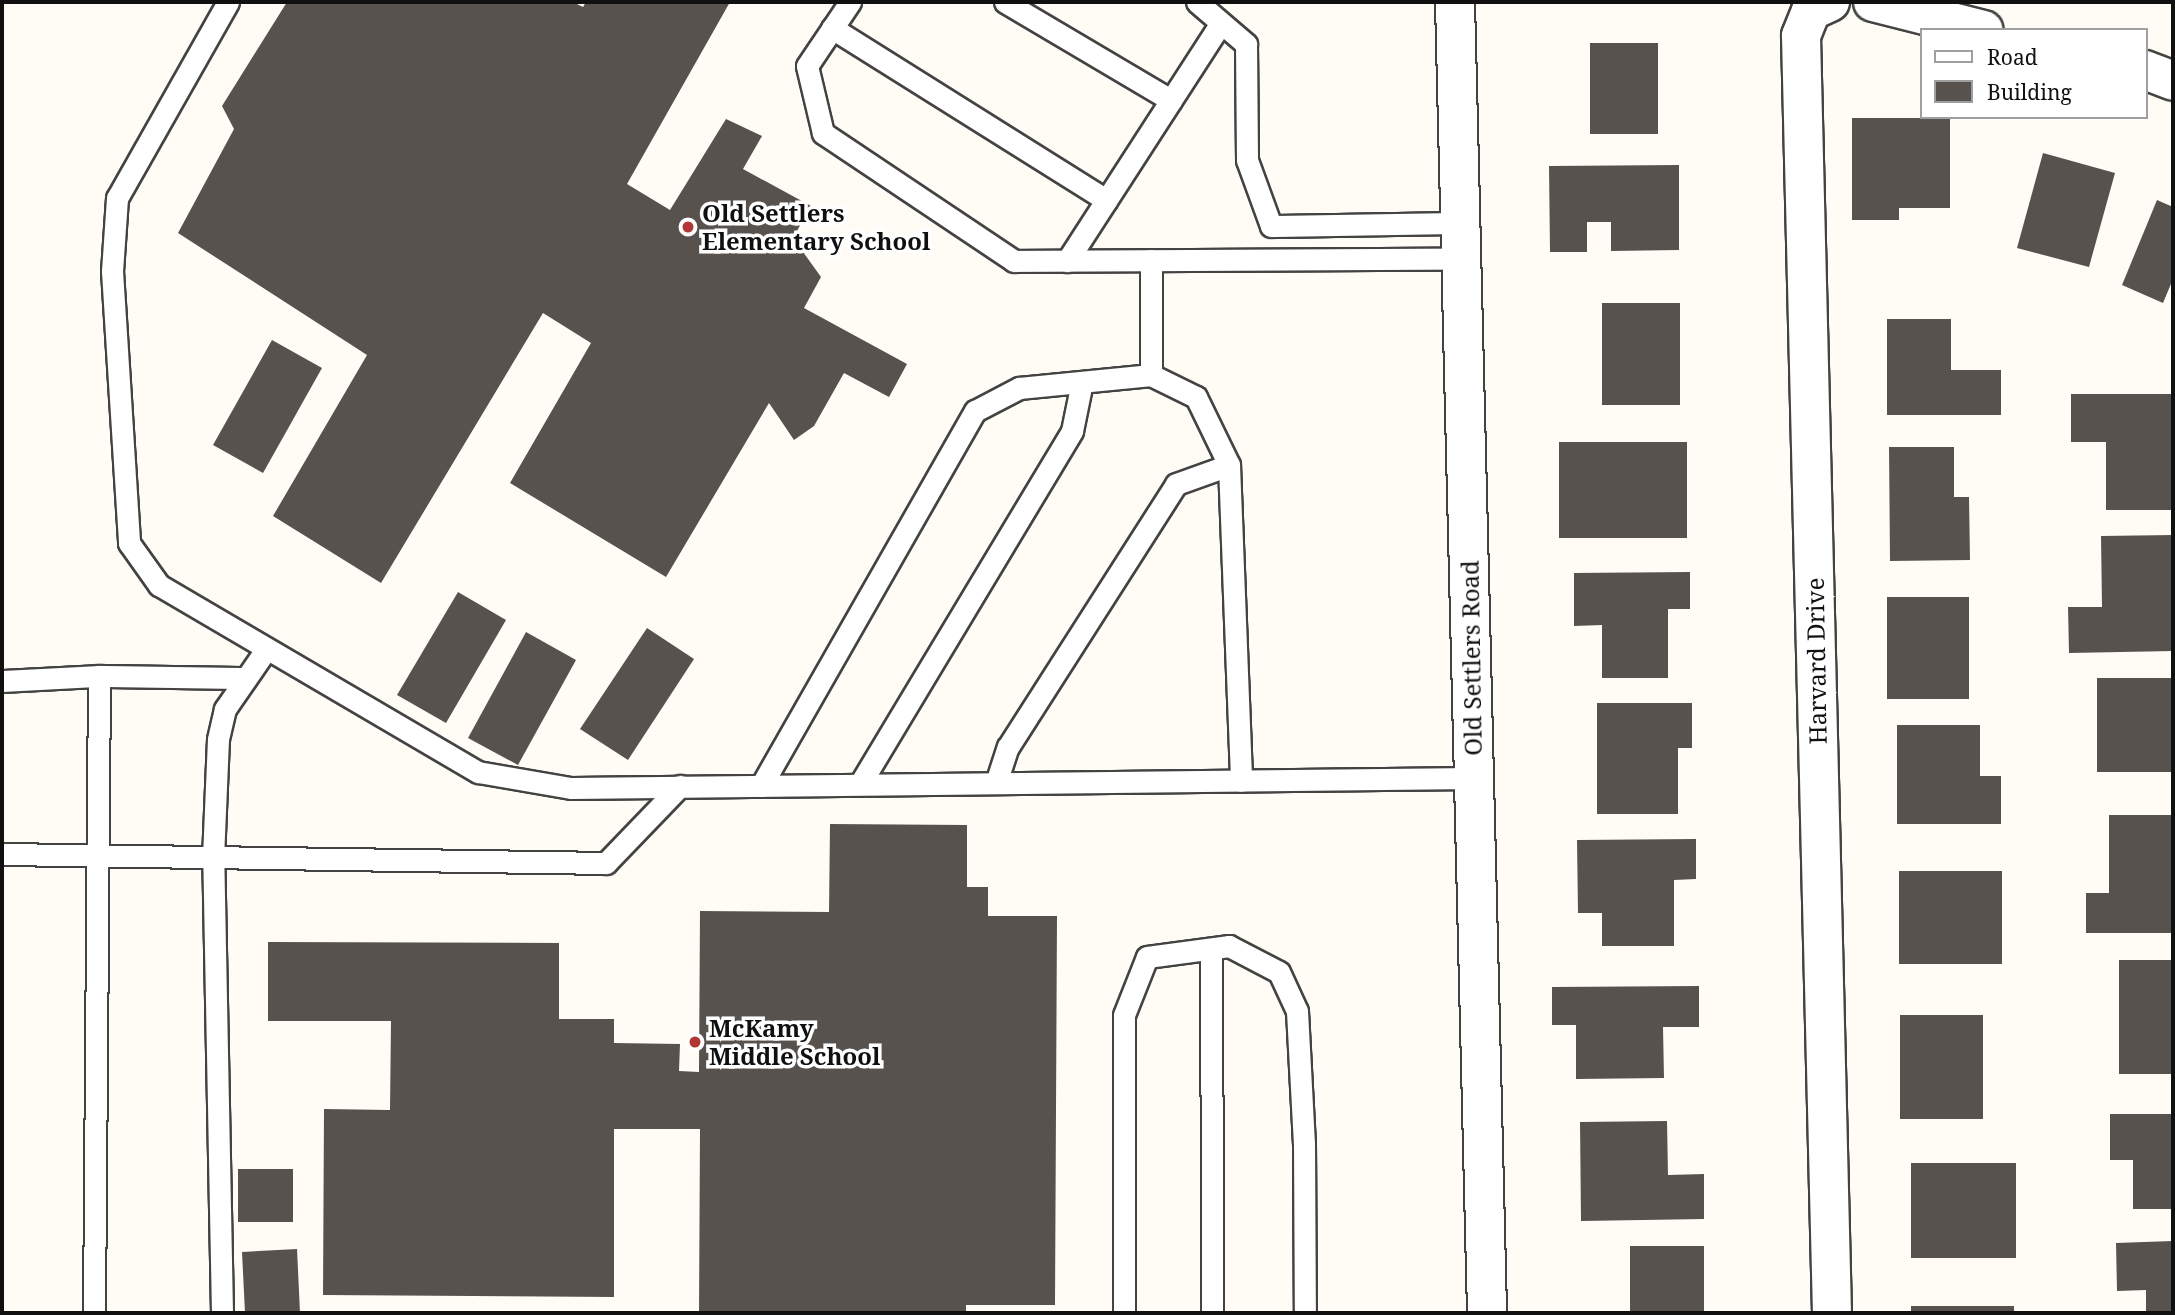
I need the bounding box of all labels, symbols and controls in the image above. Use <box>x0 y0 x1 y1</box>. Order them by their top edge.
legend <box>1920 28 2147 119</box>
text: Road <box>1987 43 2038 71</box>
text: Building <box>1987 78 2072 106</box>
place label: Old Settlers Elementary School <box>702 199 931 255</box>
marker: Old Settlers Elementary School <box>680 219 696 235</box>
street label: Old Settlers Road <box>1455 560 1487 756</box>
street label: Harvard Drive <box>1800 577 1832 745</box>
place label: McKamy Middle School <box>709 1014 880 1070</box>
marker: McKamy Middle School <box>687 1034 703 1050</box>

